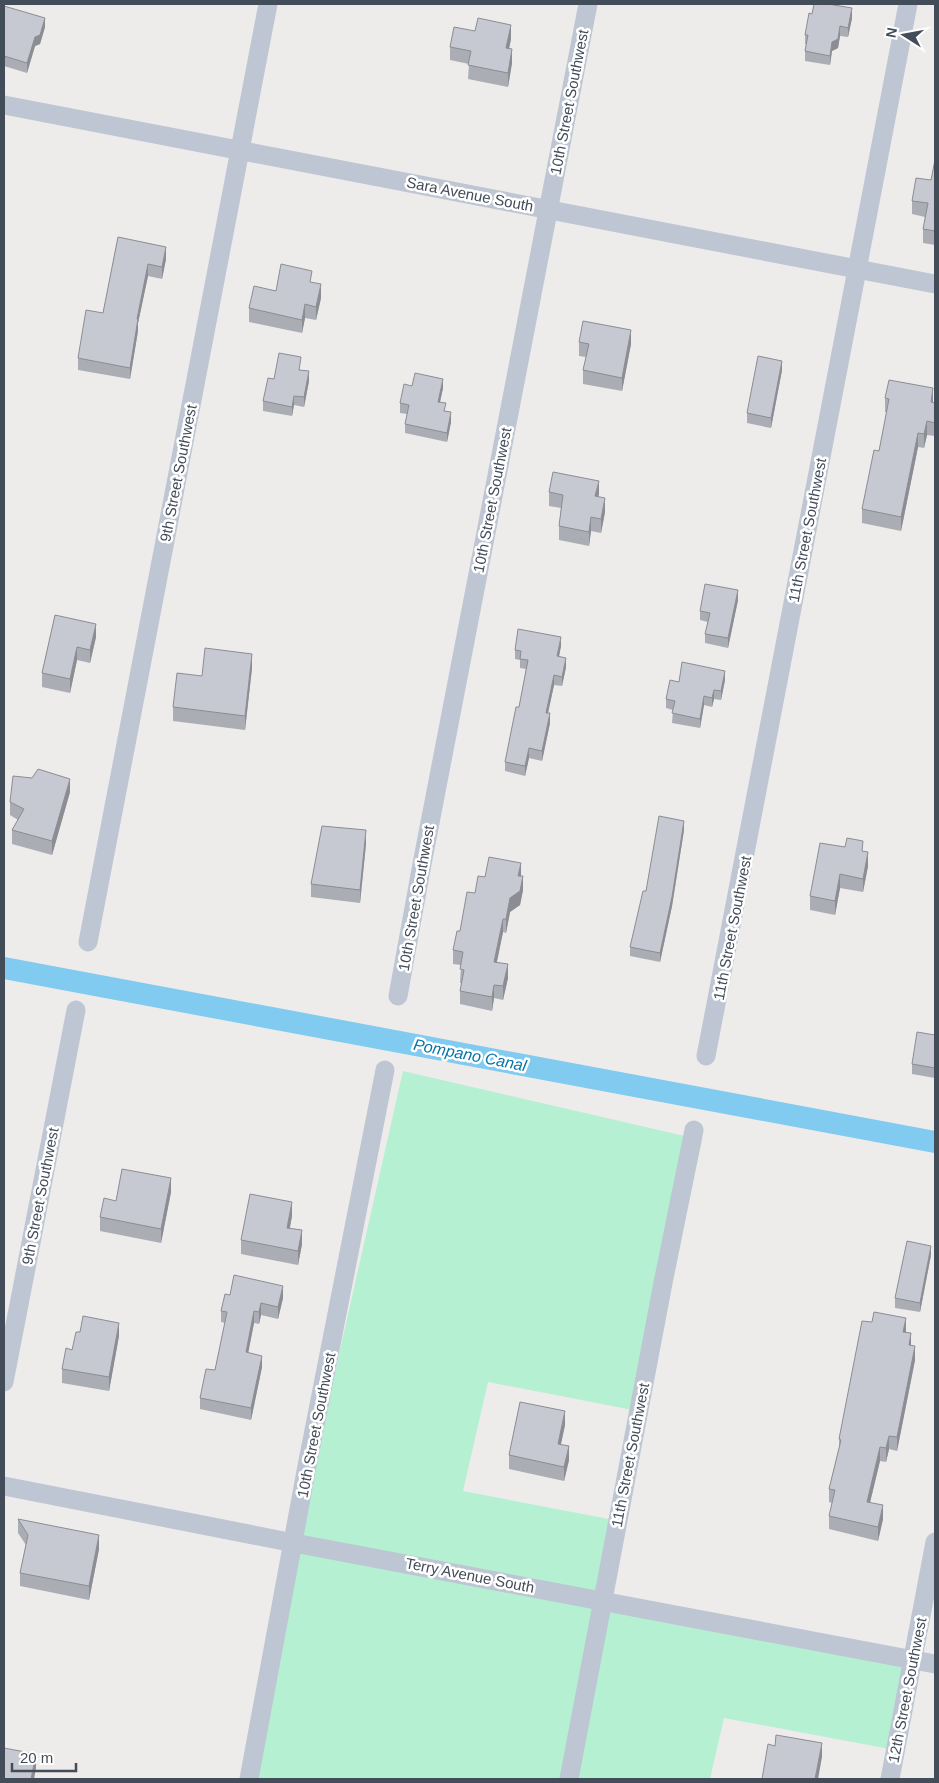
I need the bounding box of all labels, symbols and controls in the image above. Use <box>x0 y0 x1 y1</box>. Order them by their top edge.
north arrow <box>879 10 929 60</box>
text: N <box>882 26 900 39</box>
street label: 10th Street Southwest <box>547 27 592 176</box>
street label: Sara Avenue South <box>405 173 535 215</box>
street label: 9th Street Southwest <box>156 402 200 543</box>
street label: 10th Street Southwest <box>470 425 515 574</box>
street label: 11th Street Southwest <box>785 456 829 604</box>
street label: 10th Street Southwest <box>395 823 437 972</box>
street label: 11th Street Southwest <box>710 854 754 1002</box>
water label: Pompano Canal <box>412 1036 528 1074</box>
street label: 9th Street Southwest <box>18 1125 62 1266</box>
street label: 10th Street Southwest <box>294 1350 339 1499</box>
street label: 11th Street Southwest <box>608 1381 652 1529</box>
street label: Terry Avenue South <box>404 1554 536 1596</box>
street label: 12th Street Southwest <box>885 1615 930 1764</box>
scale bar <box>12 1740 76 1772</box>
text: 20 m <box>20 1749 53 1766</box>

